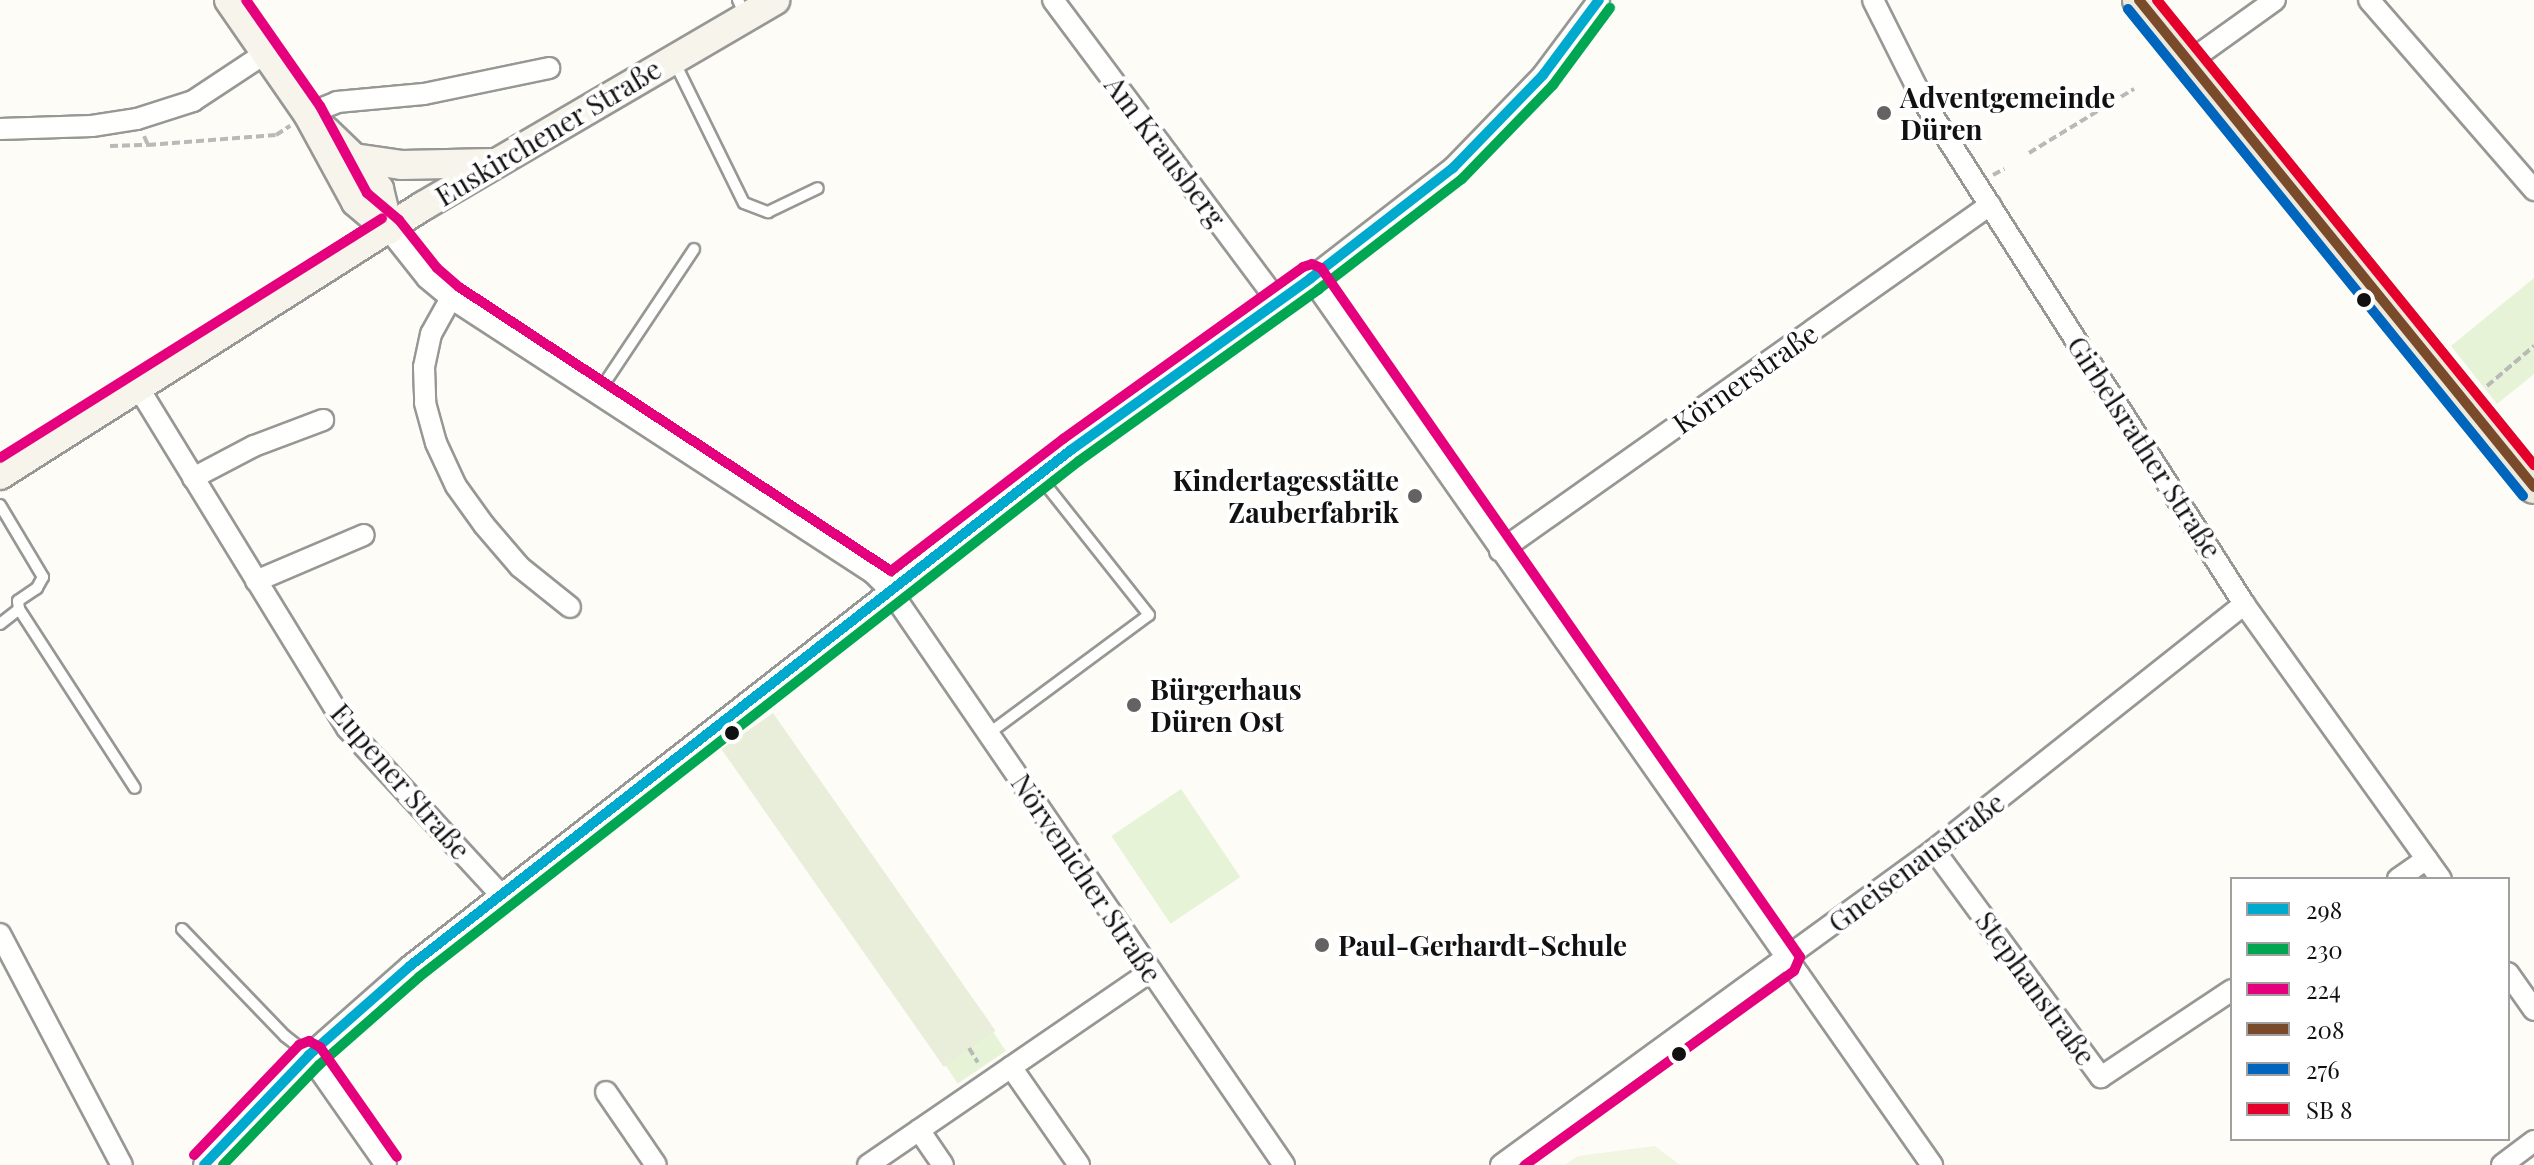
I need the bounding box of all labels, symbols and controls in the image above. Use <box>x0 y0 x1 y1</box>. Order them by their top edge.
street label: Euskirchener Straße <box>429 51 667 213</box>
street label: Am Krausberg <box>1098 69 1234 233</box>
place label: Adventgemeinde Düren <box>1900 80 2115 146</box>
marker: Adventgemeinde Düren <box>1875 104 1893 122</box>
unlabelled marker <box>2356 292 2372 308</box>
street label: Körnerstraße <box>1666 316 1824 440</box>
street label: Girbelsrather Straße <box>2060 329 2230 565</box>
place label: Kindertagesstätte Zauberfabrik <box>1173 463 1399 529</box>
marker: Kindertagesstätte Zauberfabrik <box>1406 487 1424 505</box>
place label: Bürgerhaus Düren Ost <box>1150 672 1302 738</box>
street label: Eupener Straße <box>324 696 478 866</box>
marker: Bürgerhaus Düren Ost <box>1125 696 1143 714</box>
unlabelled marker <box>724 725 740 741</box>
street label: Nörvenicher Straße <box>1005 767 1169 989</box>
street label: Gneisenaustraße <box>1821 785 2011 939</box>
legend <box>2230 877 2510 1141</box>
text: 298 <box>2306 893 2342 925</box>
street label: Stephanstraße <box>1969 905 2103 1071</box>
place label: Paul-Gerhardt-Schule <box>1338 928 1627 962</box>
text: 230 <box>2306 933 2343 965</box>
marker: Paul-Gerhardt-Schule <box>1313 936 1331 954</box>
text: 224 <box>2306 973 2341 1005</box>
text: 208 <box>2306 1013 2344 1045</box>
unlabelled marker <box>1671 1046 1687 1062</box>
text: 276 <box>2306 1053 2340 1085</box>
text: SB 8 <box>2306 1093 2352 1125</box>

